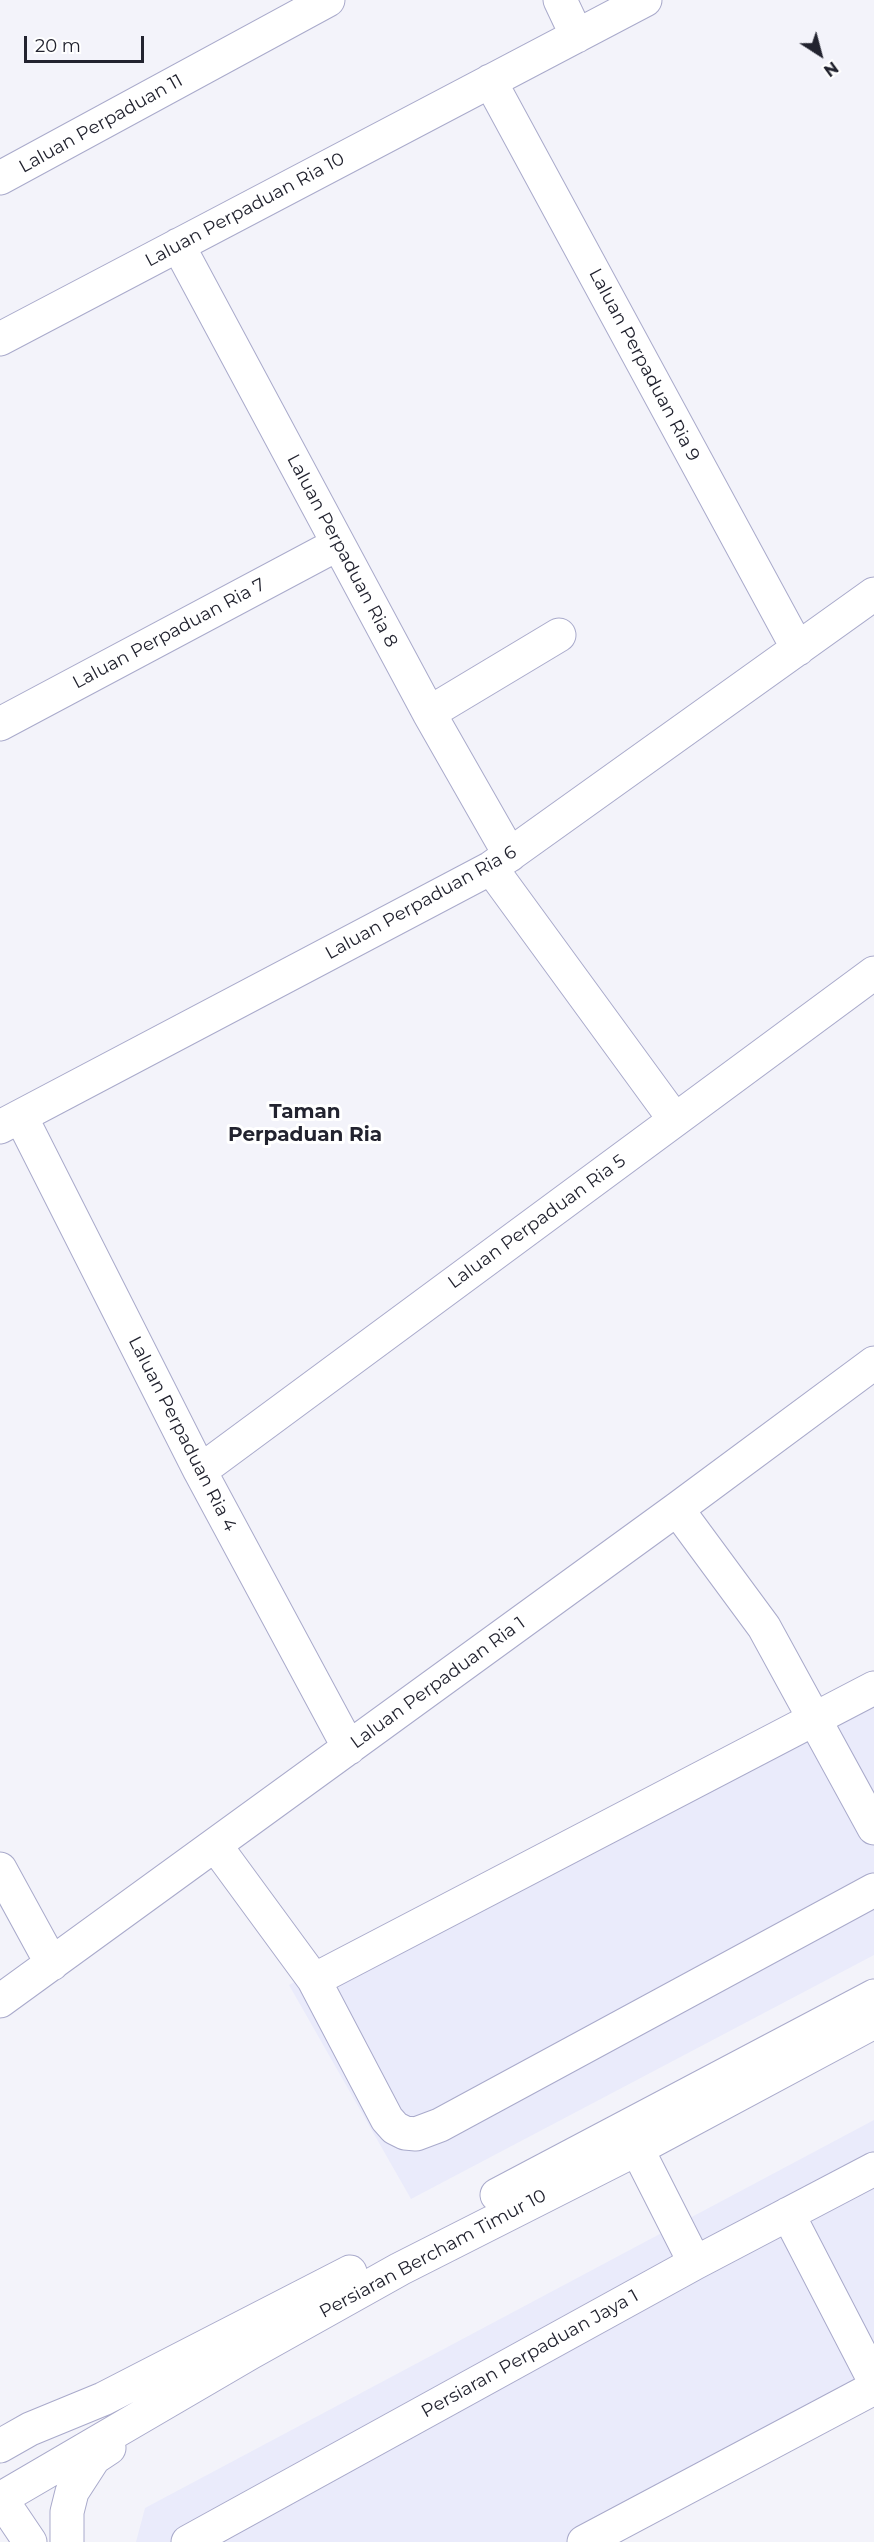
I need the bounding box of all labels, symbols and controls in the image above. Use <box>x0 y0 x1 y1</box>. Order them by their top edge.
scale bar <box>27 24 147 62</box>
north arrow <box>790 24 850 84</box>
text: 20 m <box>35 35 81 57</box>
text: N <box>820 57 842 80</box>
street label: Laluan Perpaduan 11 <box>15 70 187 178</box>
street label: Laluan Perpaduan Ria 10 <box>142 148 348 272</box>
street label: Laluan Perpaduan Ria 9 <box>584 265 704 465</box>
street label: Laluan Perpaduan Ria 8 <box>282 451 402 651</box>
street label: Laluan Perpaduan Ria 7 <box>69 574 269 694</box>
street label: Laluan Perpaduan Ria 6 <box>322 841 520 965</box>
district label: Taman Perpaduan Ria <box>228 1100 382 1147</box>
street label: Laluan Perpaduan Ria 5 <box>444 1150 630 1294</box>
street label: Laluan Perpaduan Ria 4 <box>123 1333 241 1535</box>
street label: Laluan Perpaduan Ria 1 <box>346 1612 530 1754</box>
street label: Persiaran Bercham Timur 10 <box>316 2185 550 2323</box>
street label: Persiaran Perpaduan Jaya 1 <box>418 2285 642 2423</box>

